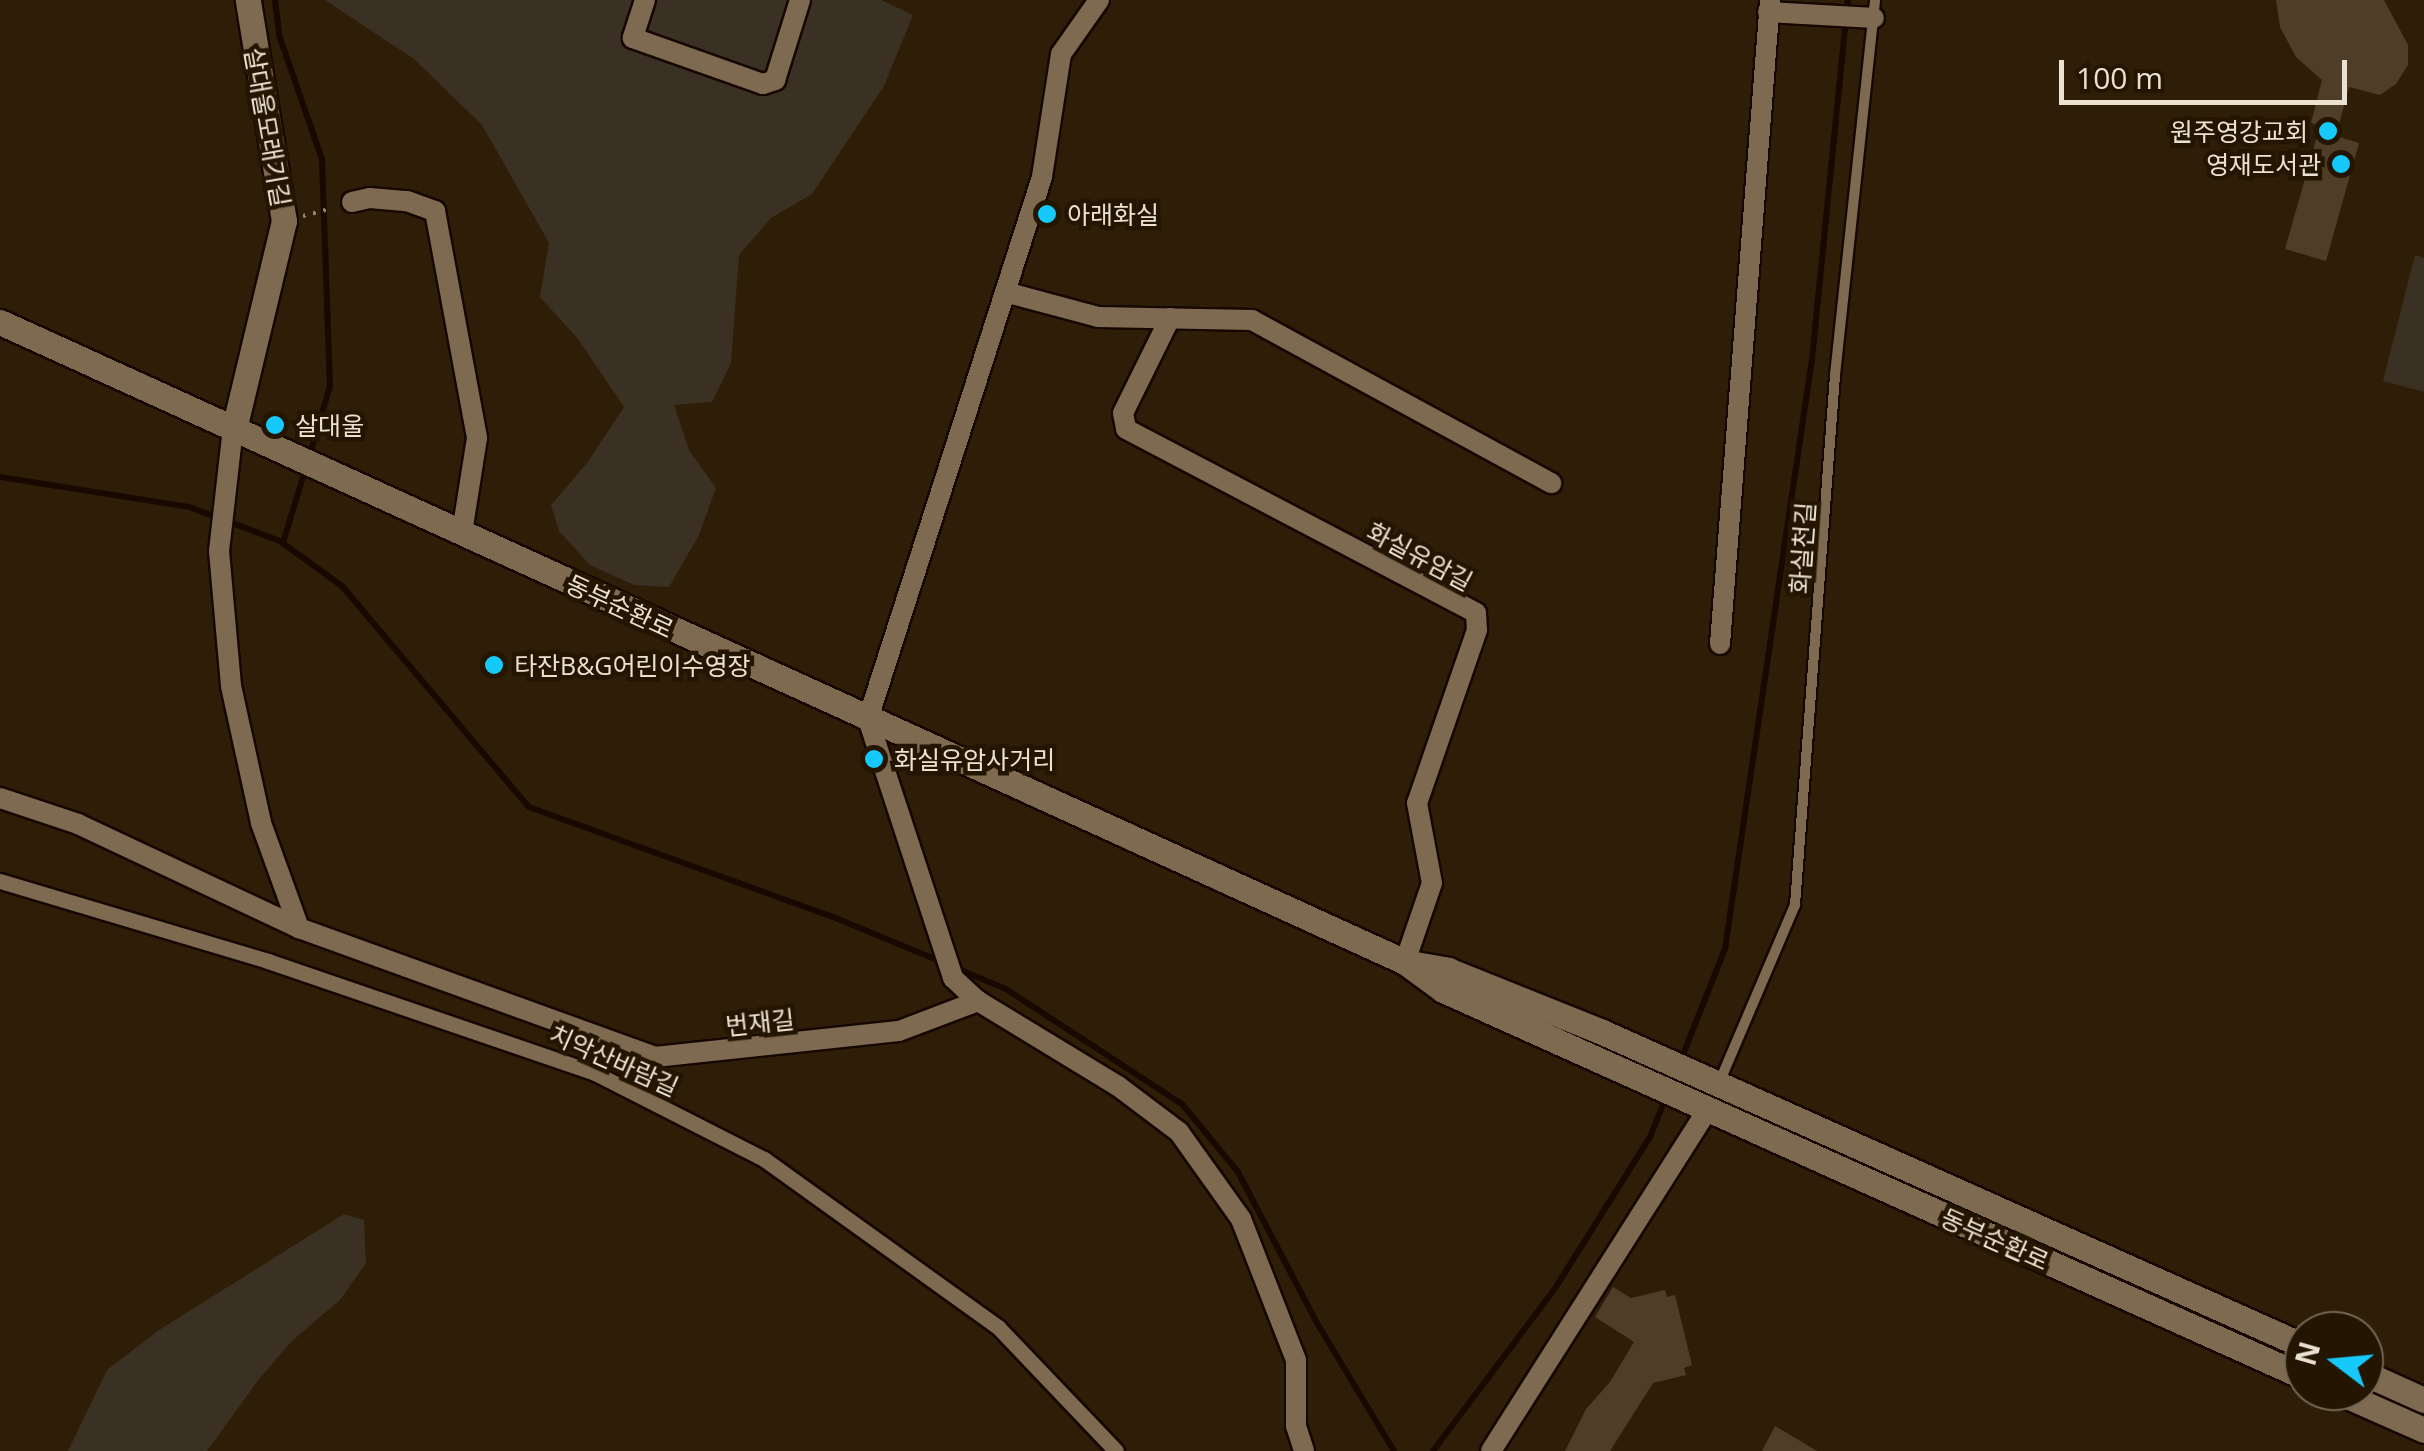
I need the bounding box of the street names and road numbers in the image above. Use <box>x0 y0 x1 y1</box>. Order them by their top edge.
street label: 살대울모래기길 <box>239 45 297 209</box>
street label: 화실천길 <box>1784 501 1820 595</box>
street label: 화실유암길 <box>1362 516 1478 596</box>
street label: 동부순환로 <box>562 568 678 644</box>
street label: 번재길 <box>724 1003 796 1041</box>
street label: 치악산바람길 <box>545 1018 683 1102</box>
street label: 동부순환로 <box>1936 1202 2054 1276</box>

